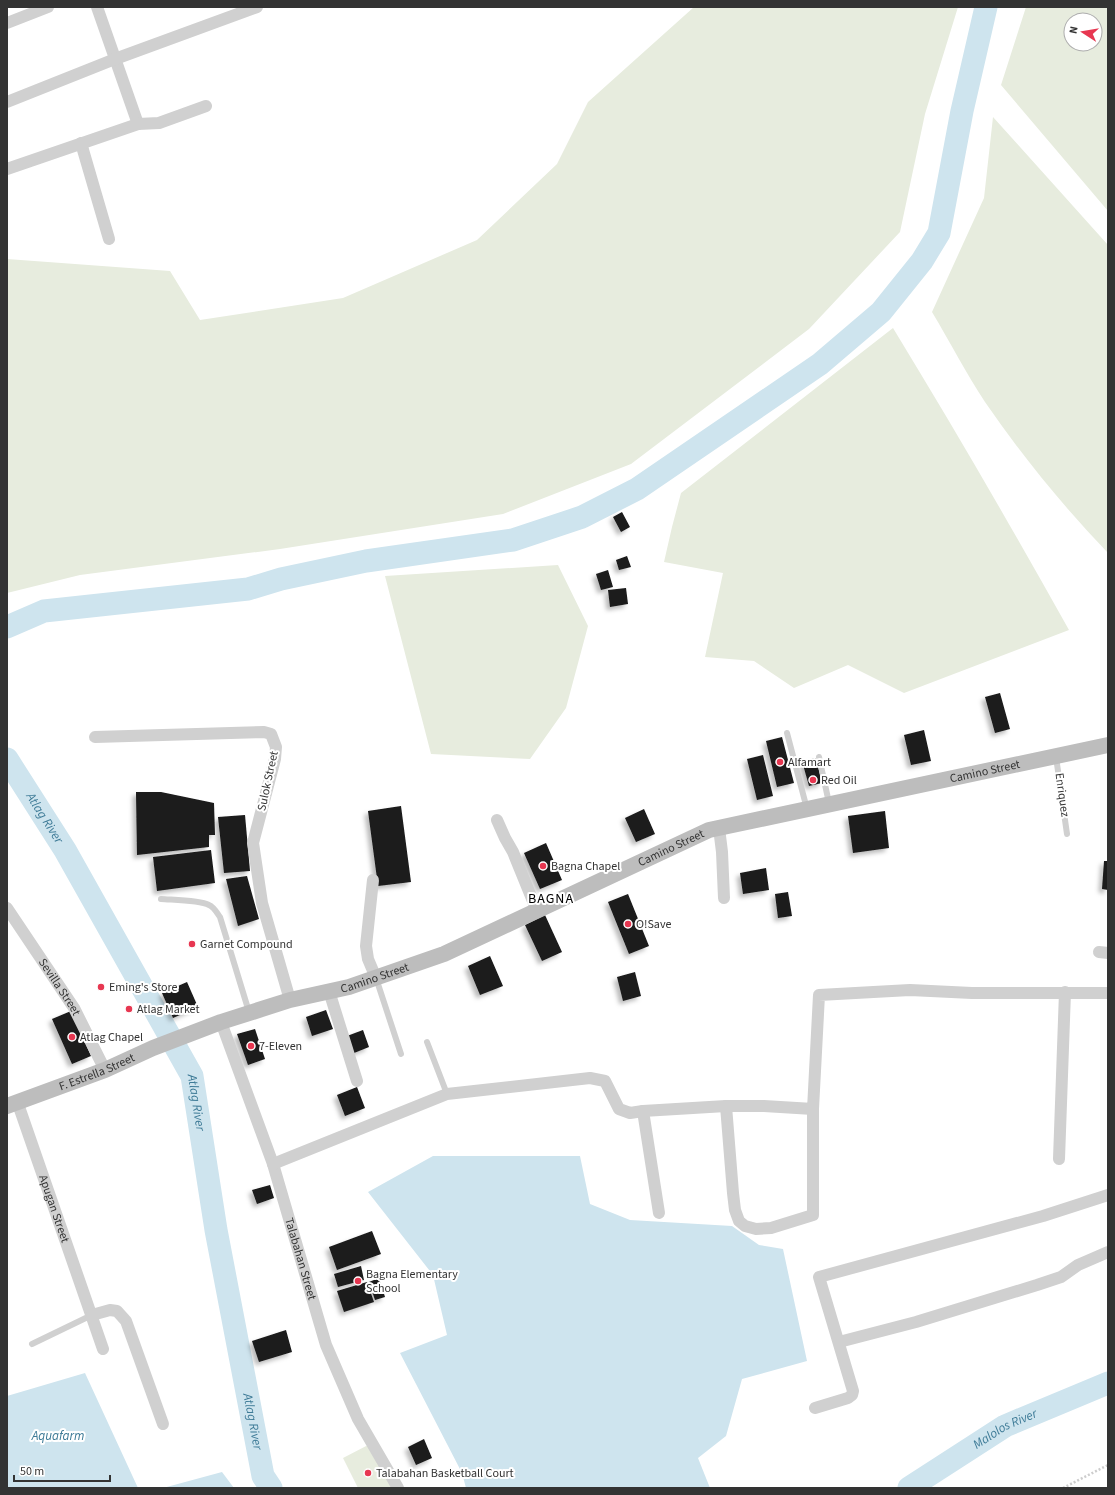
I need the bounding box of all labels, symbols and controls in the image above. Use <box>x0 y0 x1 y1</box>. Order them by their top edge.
north arrow <box>1063 12 1103 52</box>
text: N <box>1066 25 1082 35</box>
street label: Sulok Street <box>253 749 283 813</box>
place label: Alfamart <box>788 754 831 771</box>
street label: Camino Street <box>948 755 1022 787</box>
marker: Alfamart <box>775 757 785 767</box>
place label: Red Oil <box>821 772 857 789</box>
street label: Enriquez <box>1051 772 1073 818</box>
marker: Red Oil <box>808 775 818 785</box>
water label: Atlag River <box>21 788 68 847</box>
street label: Camino Street <box>635 825 707 871</box>
place label: Bagna Chapel <box>551 858 620 875</box>
marker: Bagna Chapel <box>538 861 548 871</box>
district label: BAGNA <box>528 889 574 909</box>
place label: O!Save <box>636 916 671 933</box>
marker: O!Save <box>623 919 633 929</box>
place label: Garnet Compound <box>200 936 293 953</box>
marker: Garnet Compound <box>187 939 197 949</box>
street label: Sevilla Street <box>35 955 85 1018</box>
street label: Camino Street <box>339 958 411 997</box>
place label: Eming's Store <box>109 979 178 996</box>
marker: Eming's Store <box>96 982 106 992</box>
place label: Atlag Market <box>137 1001 200 1018</box>
marker: Atlag Market <box>124 1004 134 1014</box>
place label: Atlag Chapel <box>80 1029 143 1046</box>
marker: Atlag Chapel <box>67 1032 77 1042</box>
place label: 7-Eleven <box>259 1038 302 1055</box>
marker: 7-Eleven <box>246 1041 256 1051</box>
street label: F. Estrella Street <box>56 1049 137 1095</box>
water label: Atlag River <box>183 1072 210 1133</box>
street label: Apugan Street <box>35 1173 74 1245</box>
street label: Talabahan Street <box>281 1216 321 1302</box>
place label: Bagna Elementary School <box>366 1266 458 1297</box>
marker: Bagna Elementary School <box>353 1276 363 1286</box>
water label: Atlag River <box>238 1391 267 1452</box>
water label: Malolos River <box>969 1404 1040 1453</box>
water label: Aquafarm <box>31 1427 84 1445</box>
scale bar <box>14 1457 110 1483</box>
text: 50 m <box>20 1463 44 1480</box>
place label: Talabahan Basketball Court <box>376 1465 514 1482</box>
marker: Talabahan Basketball Court <box>363 1468 373 1478</box>

